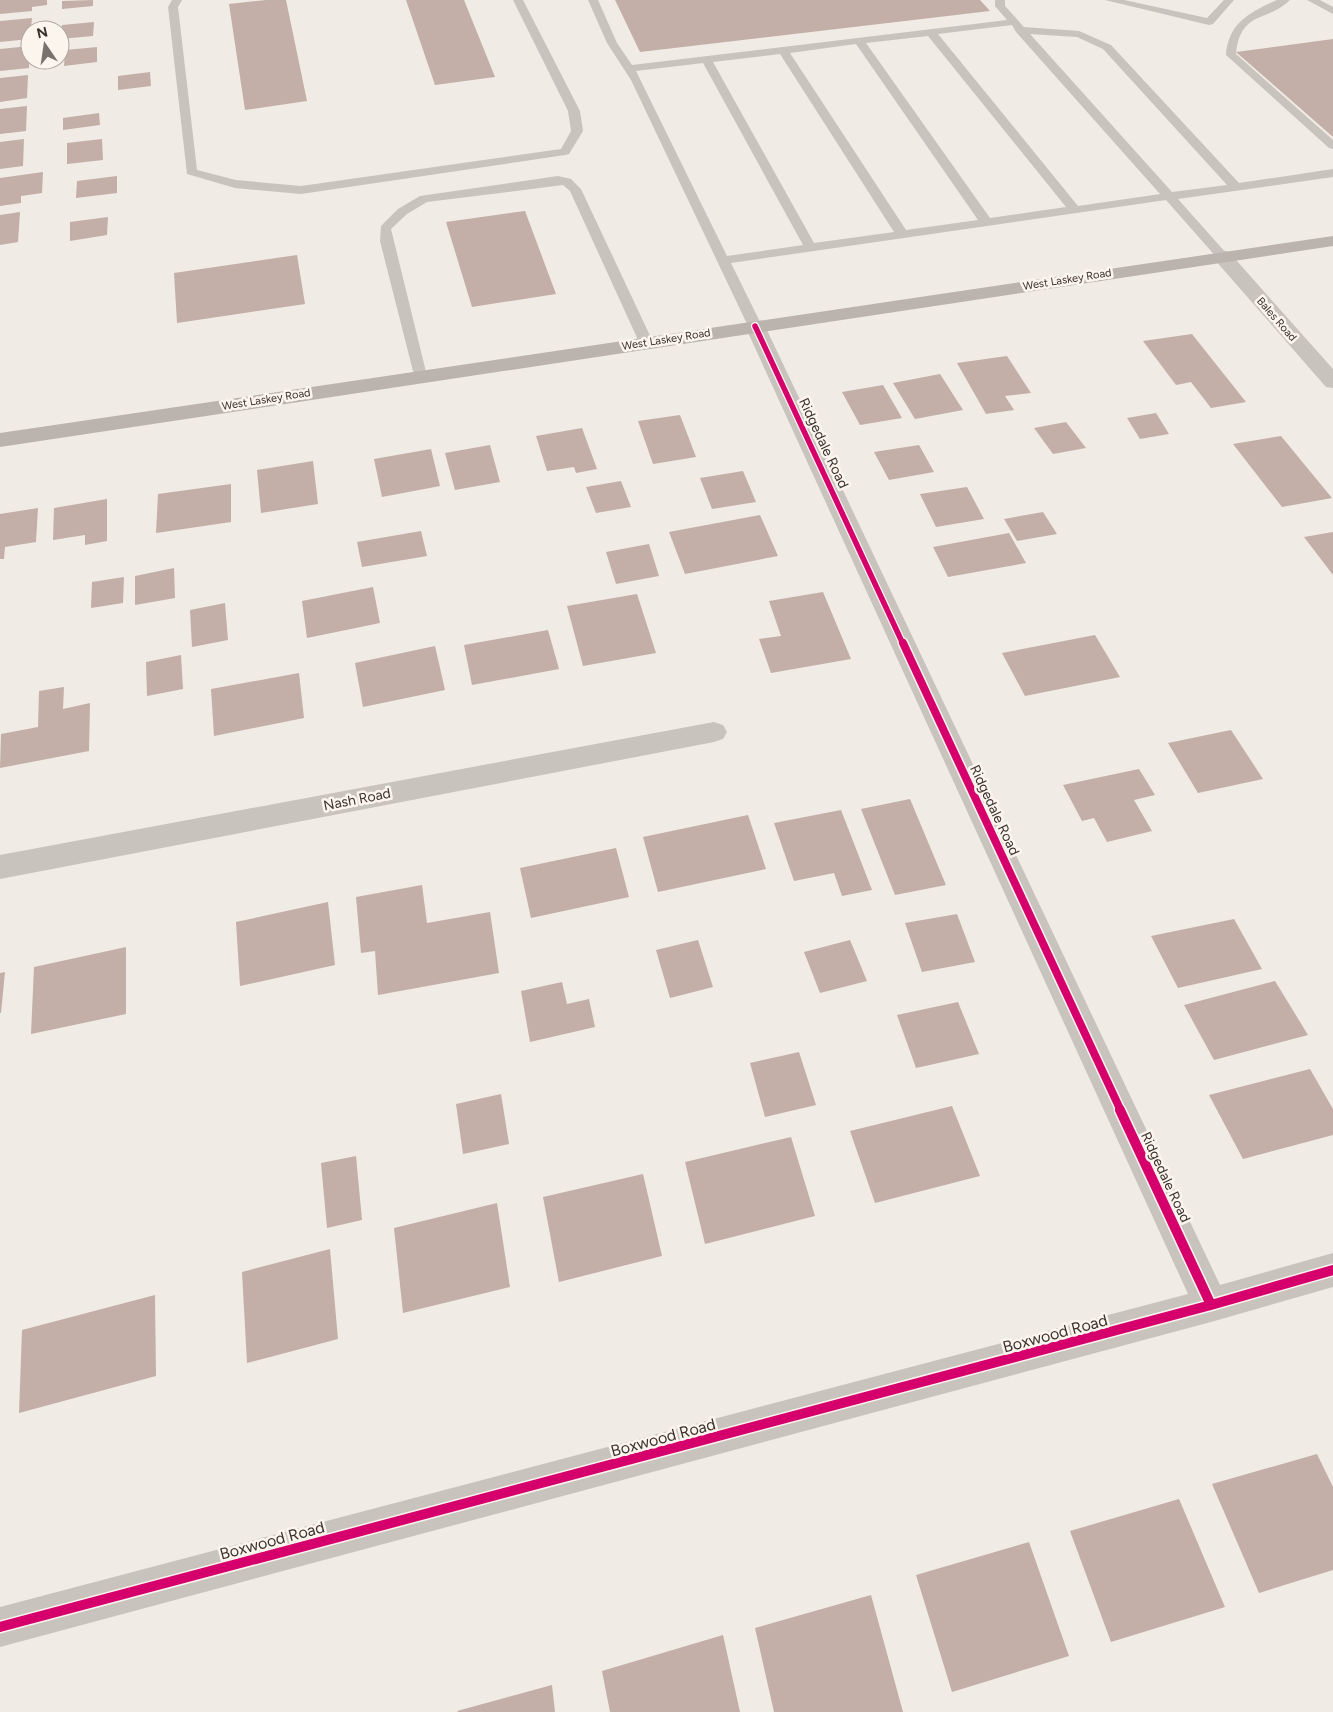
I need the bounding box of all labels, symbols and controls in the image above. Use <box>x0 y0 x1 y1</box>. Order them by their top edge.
north arrow <box>20 20 70 70</box>
text: N <box>35 23 49 42</box>
street label: West Laskey Road <box>1022 266 1112 293</box>
street label: Bales Road <box>1254 295 1299 344</box>
street label: West Laskey Road <box>621 326 711 353</box>
street label: West Laskey Road <box>221 386 311 413</box>
street label: Ridgedale Road <box>795 395 852 491</box>
street label: Ridgedale Road <box>966 762 1023 858</box>
street label: Nash Road <box>322 785 392 814</box>
street label: Ridgedale Road <box>1137 1129 1194 1225</box>
street label: Boxwood Road <box>1001 1310 1110 1357</box>
street label: Boxwood Road <box>609 1414 718 1461</box>
street label: Boxwood Road <box>218 1517 327 1564</box>

